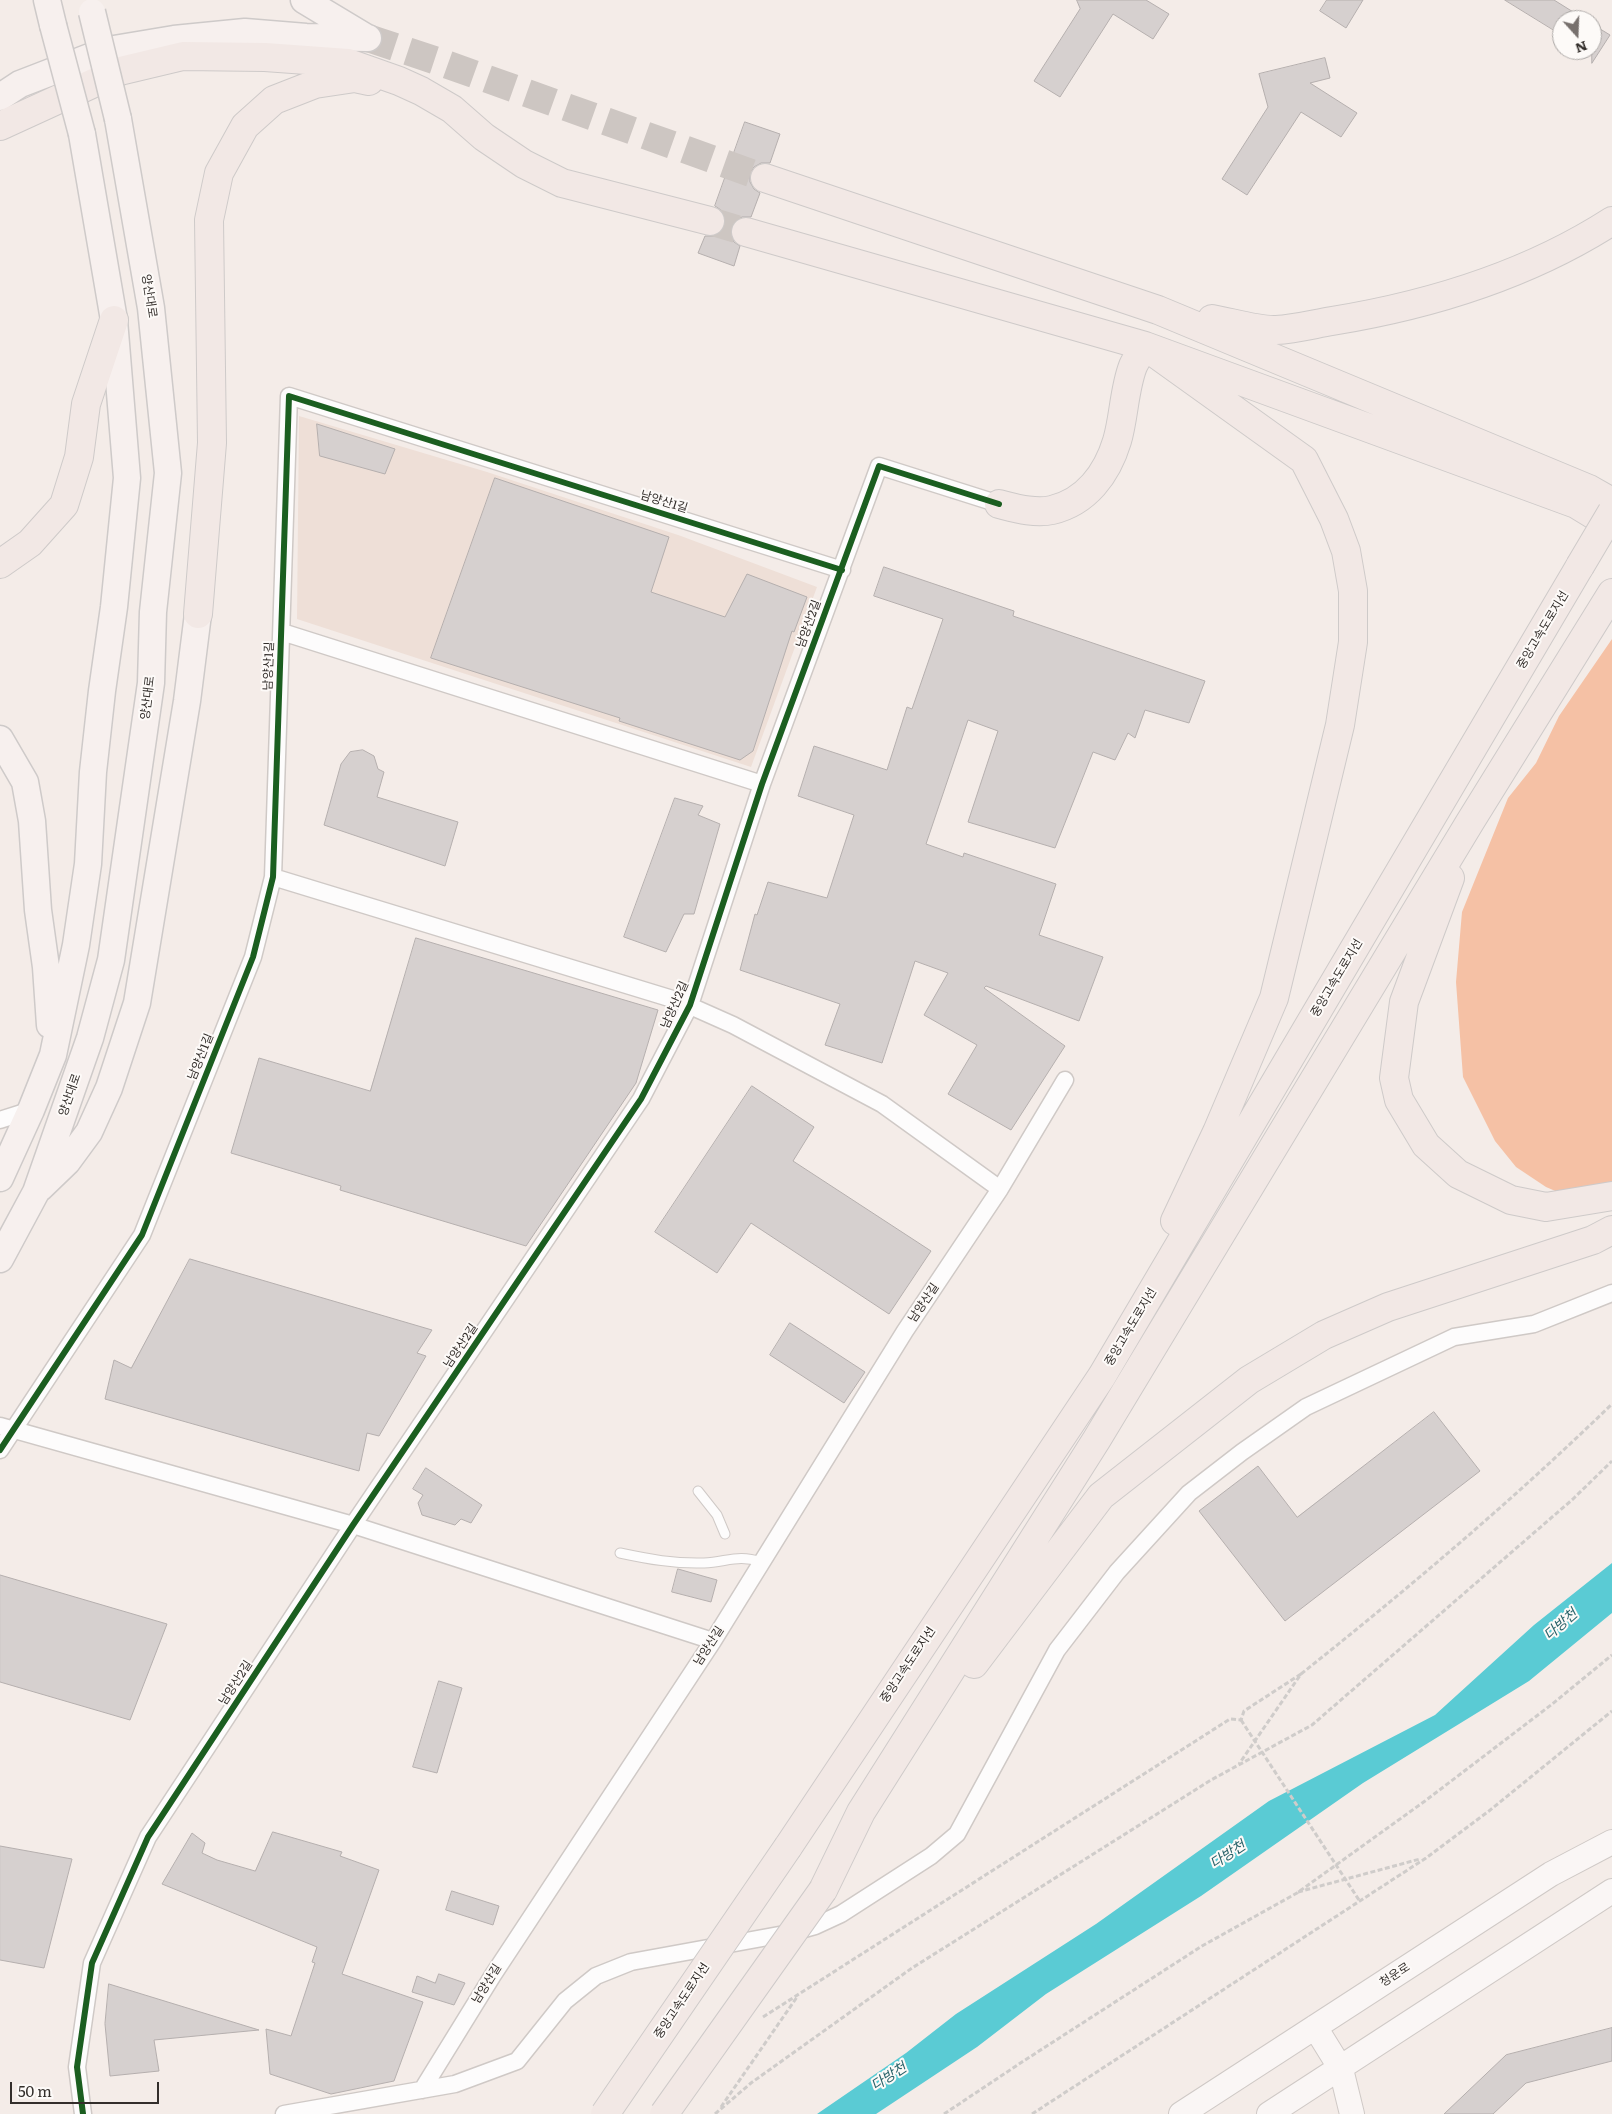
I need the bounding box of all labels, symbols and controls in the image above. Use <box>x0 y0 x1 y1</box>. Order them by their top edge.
north arrow <box>1552 10 1602 60</box>
text: N <box>1573 37 1591 60</box>
street label: 양산대로 <box>138 273 160 319</box>
street label: 남양산1길 <box>638 488 690 516</box>
street label: 중앙고속도로지선 <box>1514 588 1572 672</box>
street label: 남양산2길 <box>794 598 824 650</box>
street label: 남양산1길 <box>261 641 277 691</box>
street label: 양산대로 <box>138 675 158 721</box>
street label: 중앙고속도로지선 <box>1308 936 1366 1020</box>
street label: 남양산2길 <box>658 979 692 1031</box>
street label: 남양산1길 <box>185 1032 217 1082</box>
street label: 양산대로 <box>56 1072 84 1118</box>
street label: 남양산길 <box>906 1281 942 1325</box>
street label: 중앙고속도로지선 <box>1102 1285 1160 1369</box>
street label: 남양산2길 <box>441 1321 481 1371</box>
water label: 다방천 <box>1541 1606 1581 1644</box>
street label: 남양산길 <box>691 1624 727 1668</box>
street label: 중앙고속도로지선 <box>877 1624 939 1706</box>
street label: 남양산2길 <box>216 1658 256 1708</box>
water label: 다방천 <box>1207 1837 1249 1873</box>
street label: 중앙고속도로지선 <box>651 1960 713 2042</box>
street label: 청운로 <box>1377 1960 1413 1990</box>
street label: 남양산길 <box>469 1961 505 2007</box>
water label: 다방천 <box>868 2059 910 2095</box>
scale bar <box>12 2072 161 2104</box>
text: 50 m <box>18 2079 52 2102</box>

